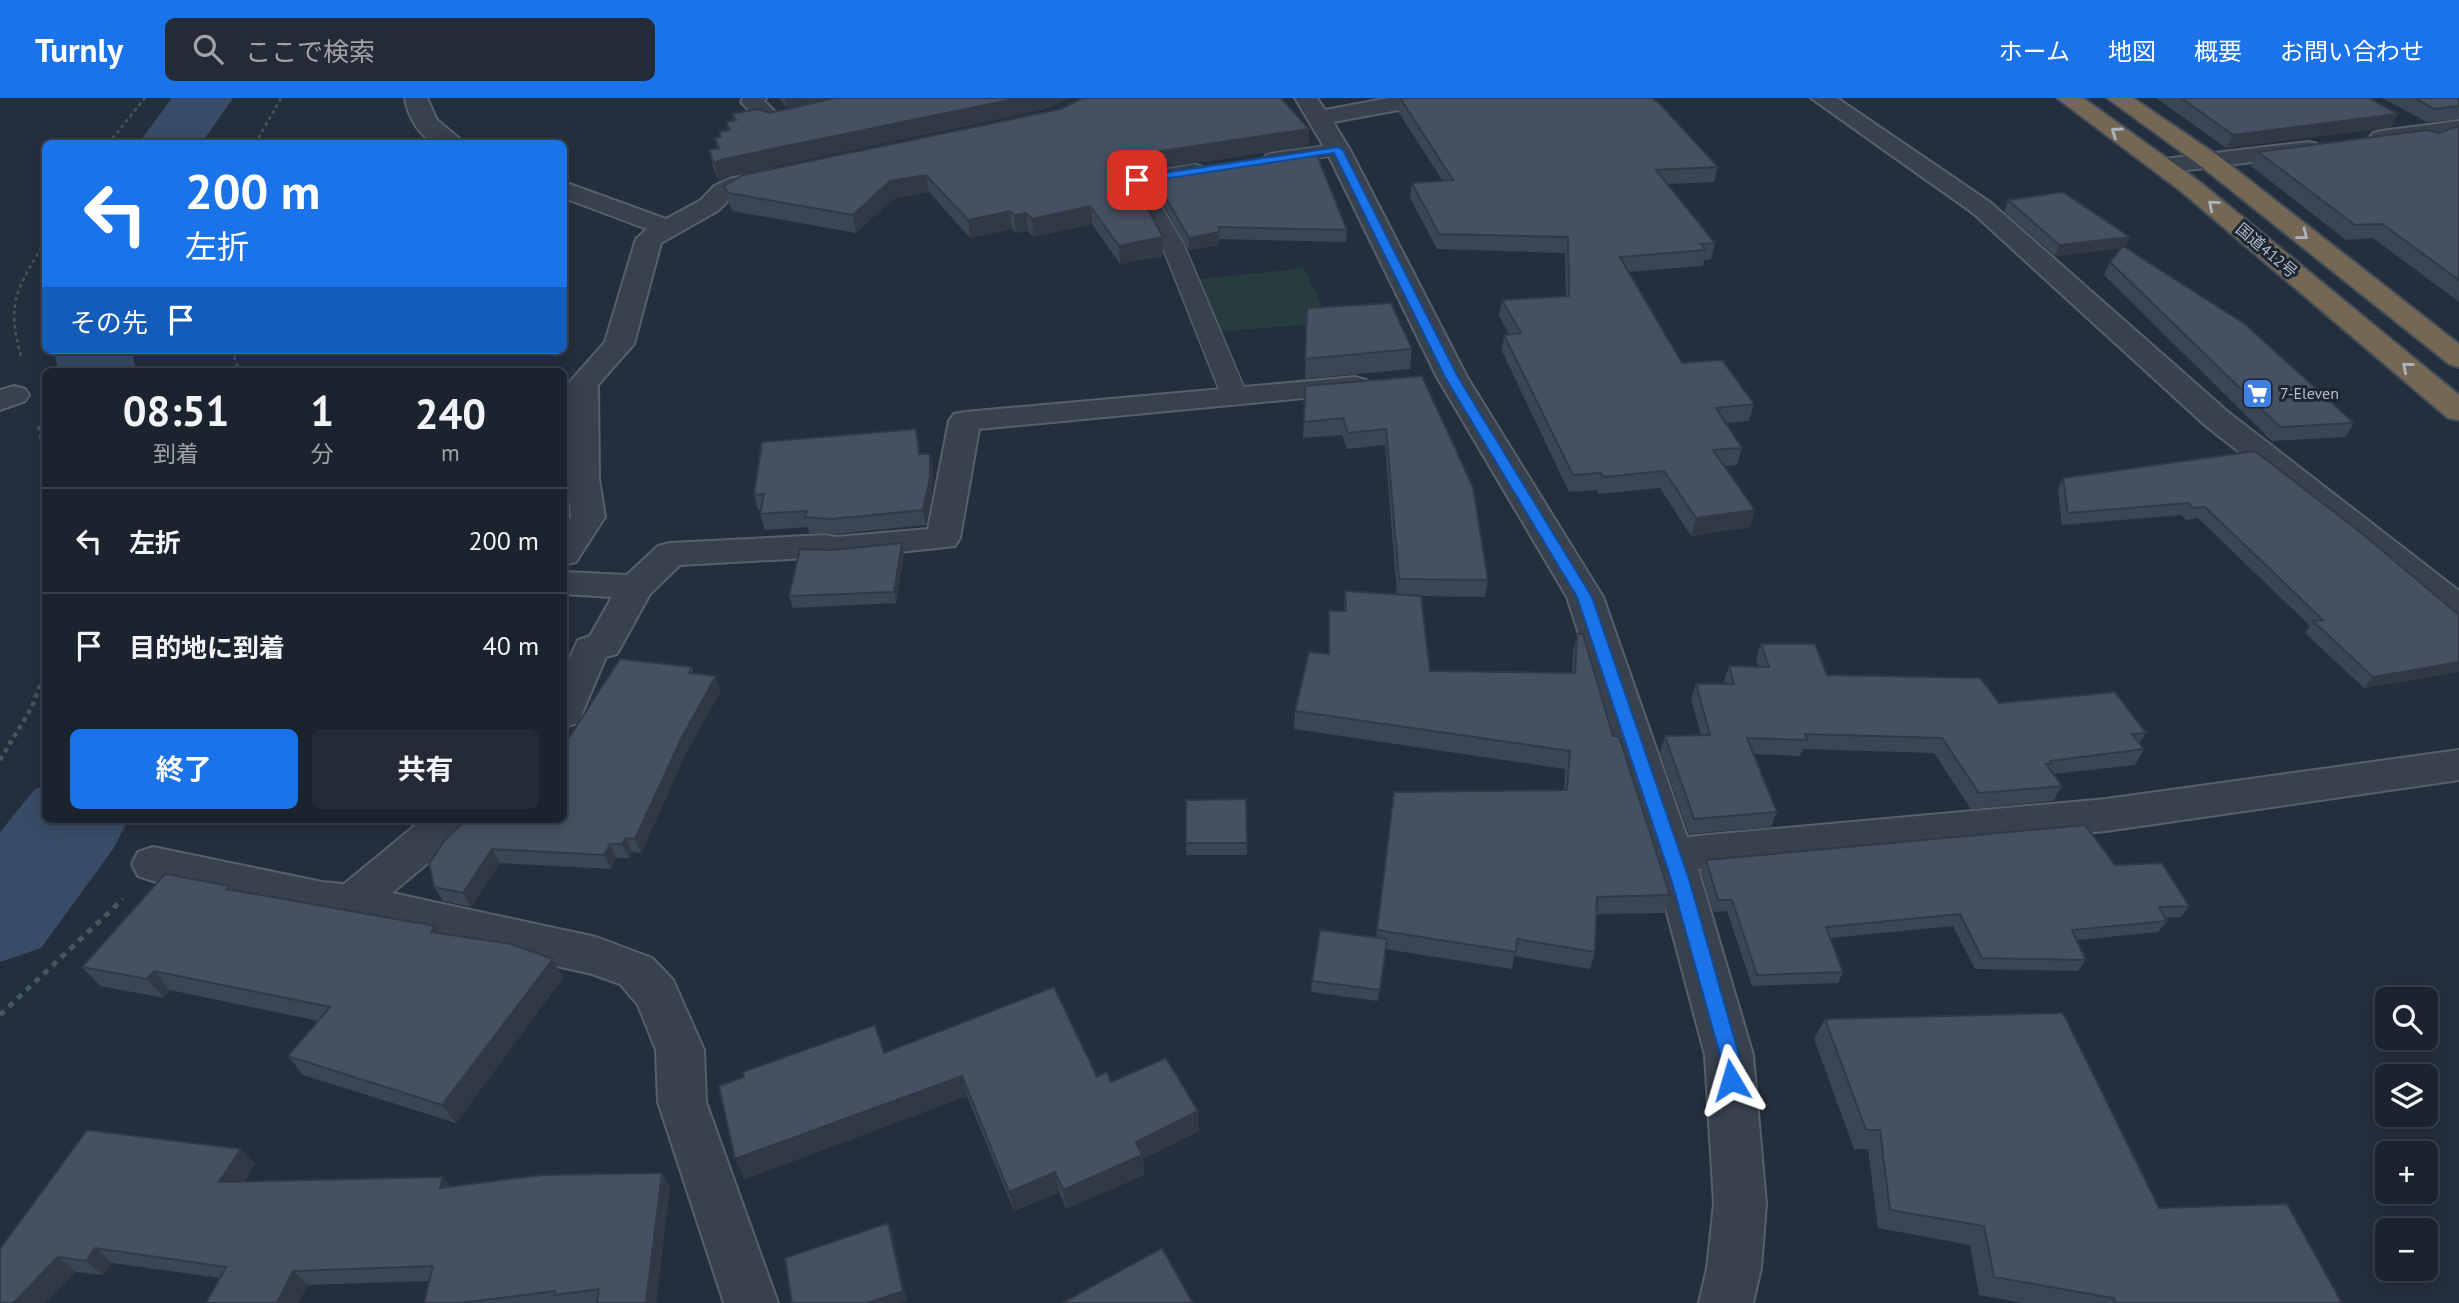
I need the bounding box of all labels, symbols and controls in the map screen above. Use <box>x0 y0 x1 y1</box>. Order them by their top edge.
search box <box>165 18 655 81</box>
text: Turnly <box>35 28 123 71</box>
icon: search <box>189 30 227 68</box>
text: ここで検索 <box>245 35 375 68</box>
text: ホーム <box>1999 36 2070 67</box>
text: 地図 <box>2108 36 2156 67</box>
text: 概要 <box>2194 36 2242 67</box>
text: お問い合わせ <box>2280 36 2424 67</box>
one-way arrow <box>2111 128 2124 140</box>
pin <box>1107 150 1167 210</box>
text: 200 m <box>185 159 320 223</box>
icon: arrive <box>1118 161 1156 199</box>
icon: left <box>70 168 161 259</box>
one-way arrow <box>2209 201 2221 214</box>
street label: 国道412号 <box>2232 219 2302 281</box>
text: 左折 <box>185 225 249 267</box>
one-way arrow <box>2294 227 2307 239</box>
icon: arrive <box>162 301 200 339</box>
text: その先 <box>70 306 148 339</box>
one-way arrow <box>2402 363 2415 375</box>
supermarket icon: 7-Eleven <box>2240 376 2274 410</box>
text: 08:51 <box>123 383 229 438</box>
text: 1 <box>310 383 334 438</box>
place label: 7-Eleven <box>2280 383 2339 403</box>
text: 240 <box>415 386 486 441</box>
text: m <box>441 438 460 467</box>
text: 到着 <box>153 439 199 468</box>
text: 分 <box>311 439 334 468</box>
icon: left <box>70 522 108 560</box>
text: 200 m <box>468 524 539 557</box>
text: 左折 <box>129 526 181 559</box>
icon: arrive <box>70 627 108 665</box>
text: 40 m <box>483 629 539 662</box>
text: 目的地に到着 <box>129 631 285 664</box>
button: 終了 <box>70 729 298 809</box>
button: 共有 <box>312 729 539 809</box>
map controls <box>2375 987 2438 1281</box>
button: search <box>2375 987 2438 1050</box>
position arrow <box>1694 1043 1768 1117</box>
button: layers <box>2375 1064 2438 1127</box>
button: + <box>2375 1141 2438 1204</box>
button: − <box>2375 1218 2438 1281</box>

